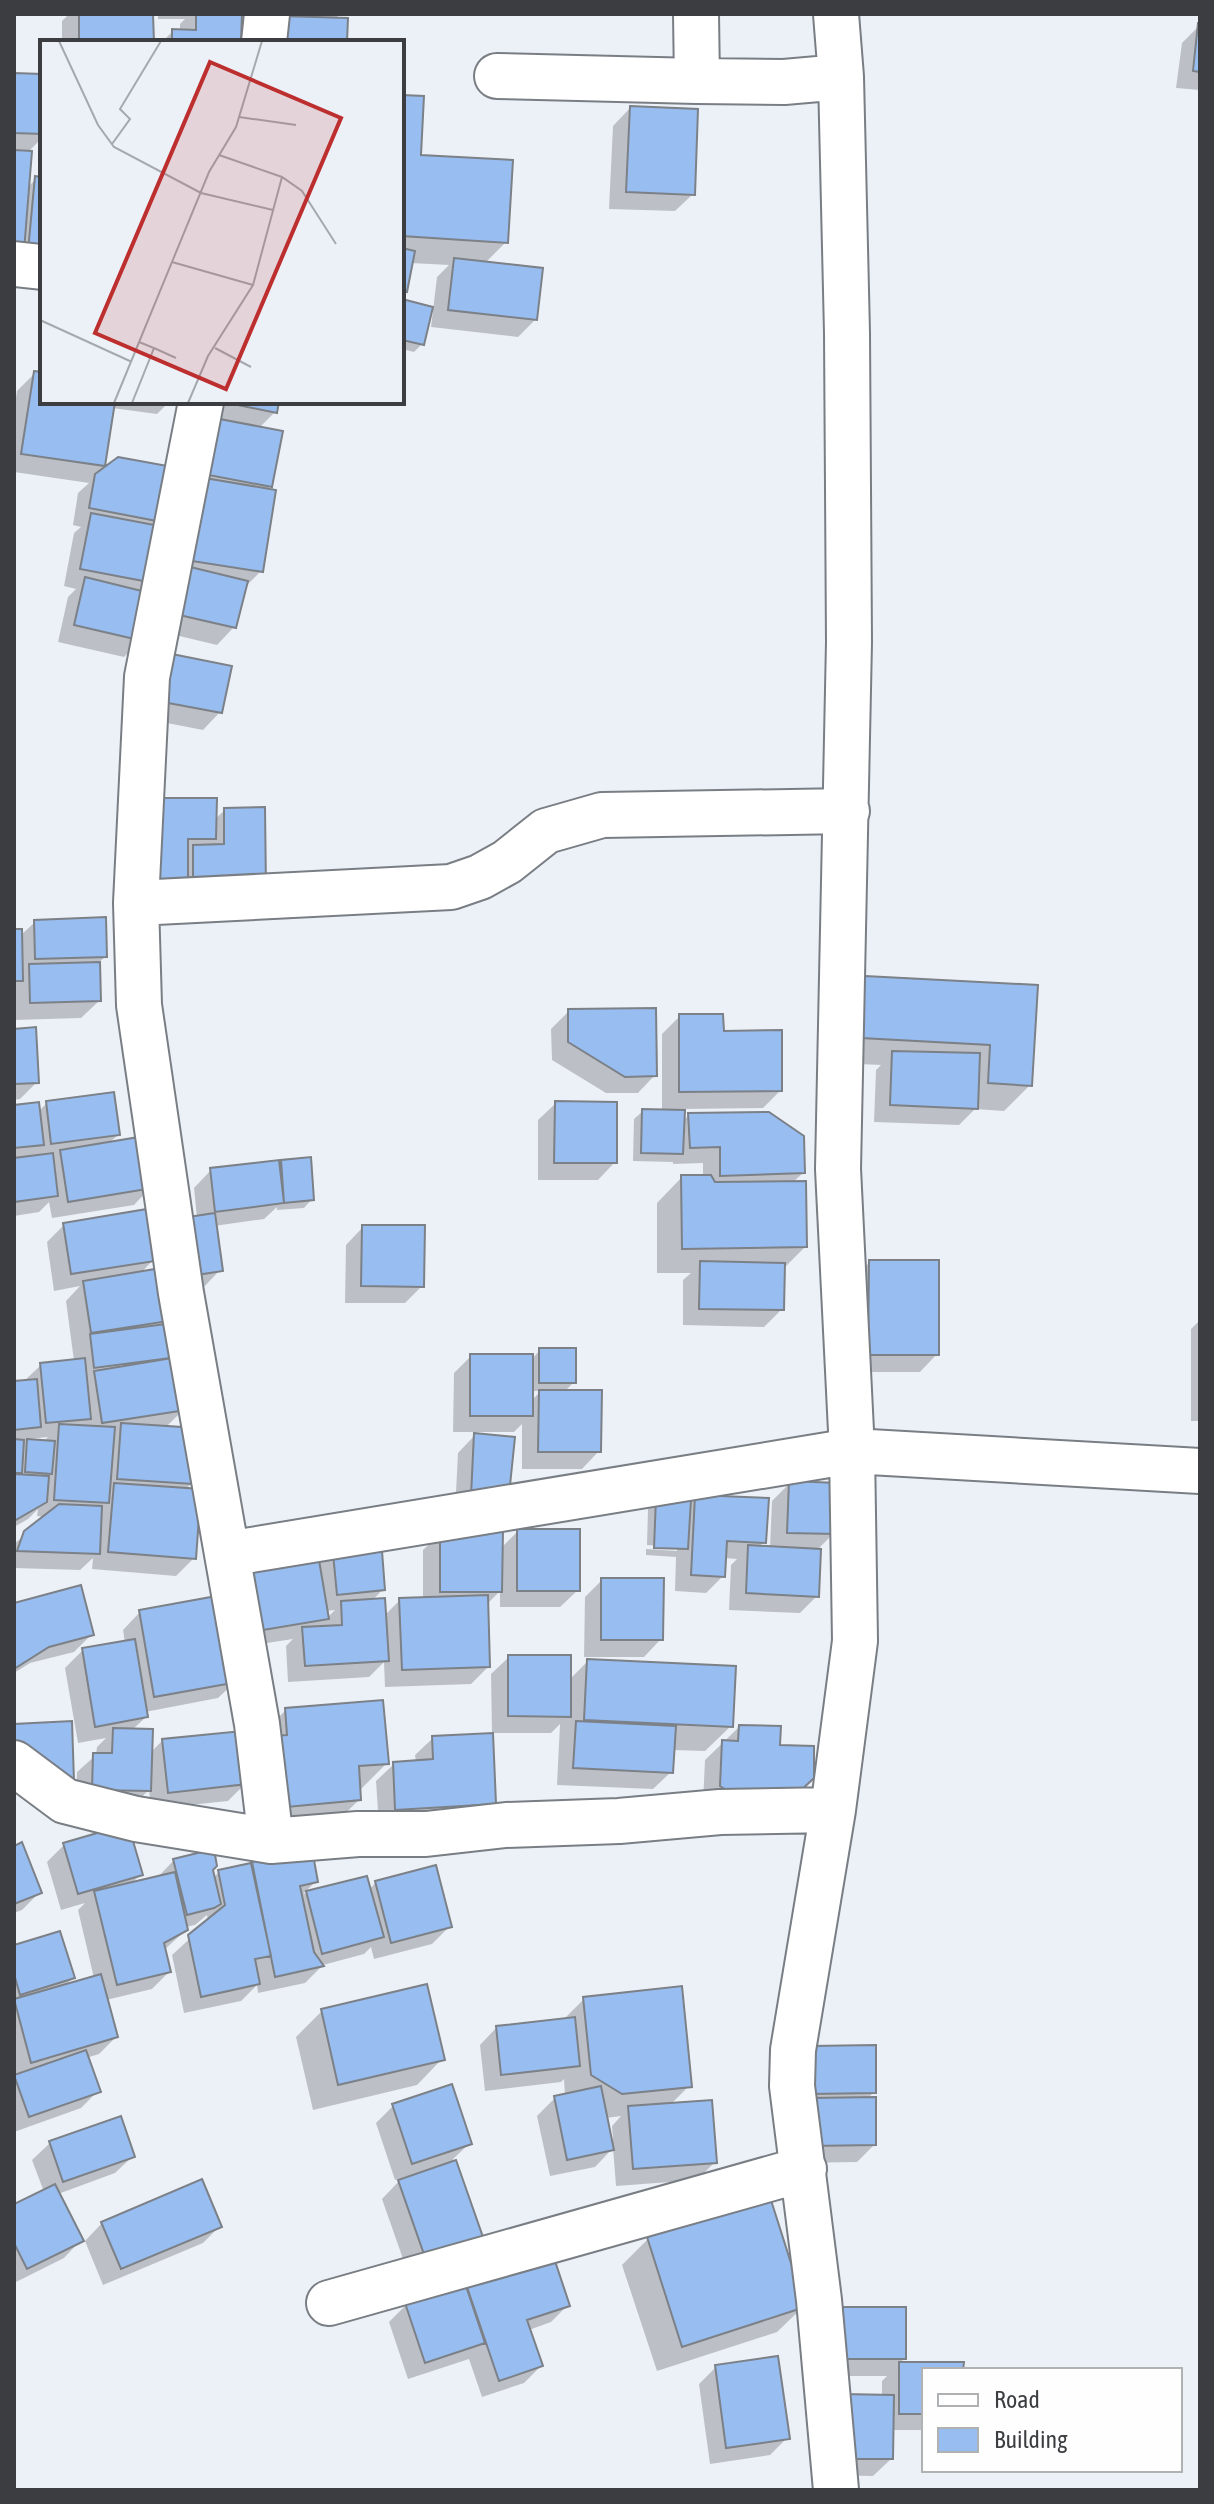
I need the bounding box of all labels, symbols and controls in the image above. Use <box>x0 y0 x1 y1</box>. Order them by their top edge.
inset map <box>40 40 404 404</box>
legend <box>922 2368 1182 2472</box>
text: Road <box>994 2386 1040 2413</box>
text: Building <box>994 2426 1068 2453</box>

